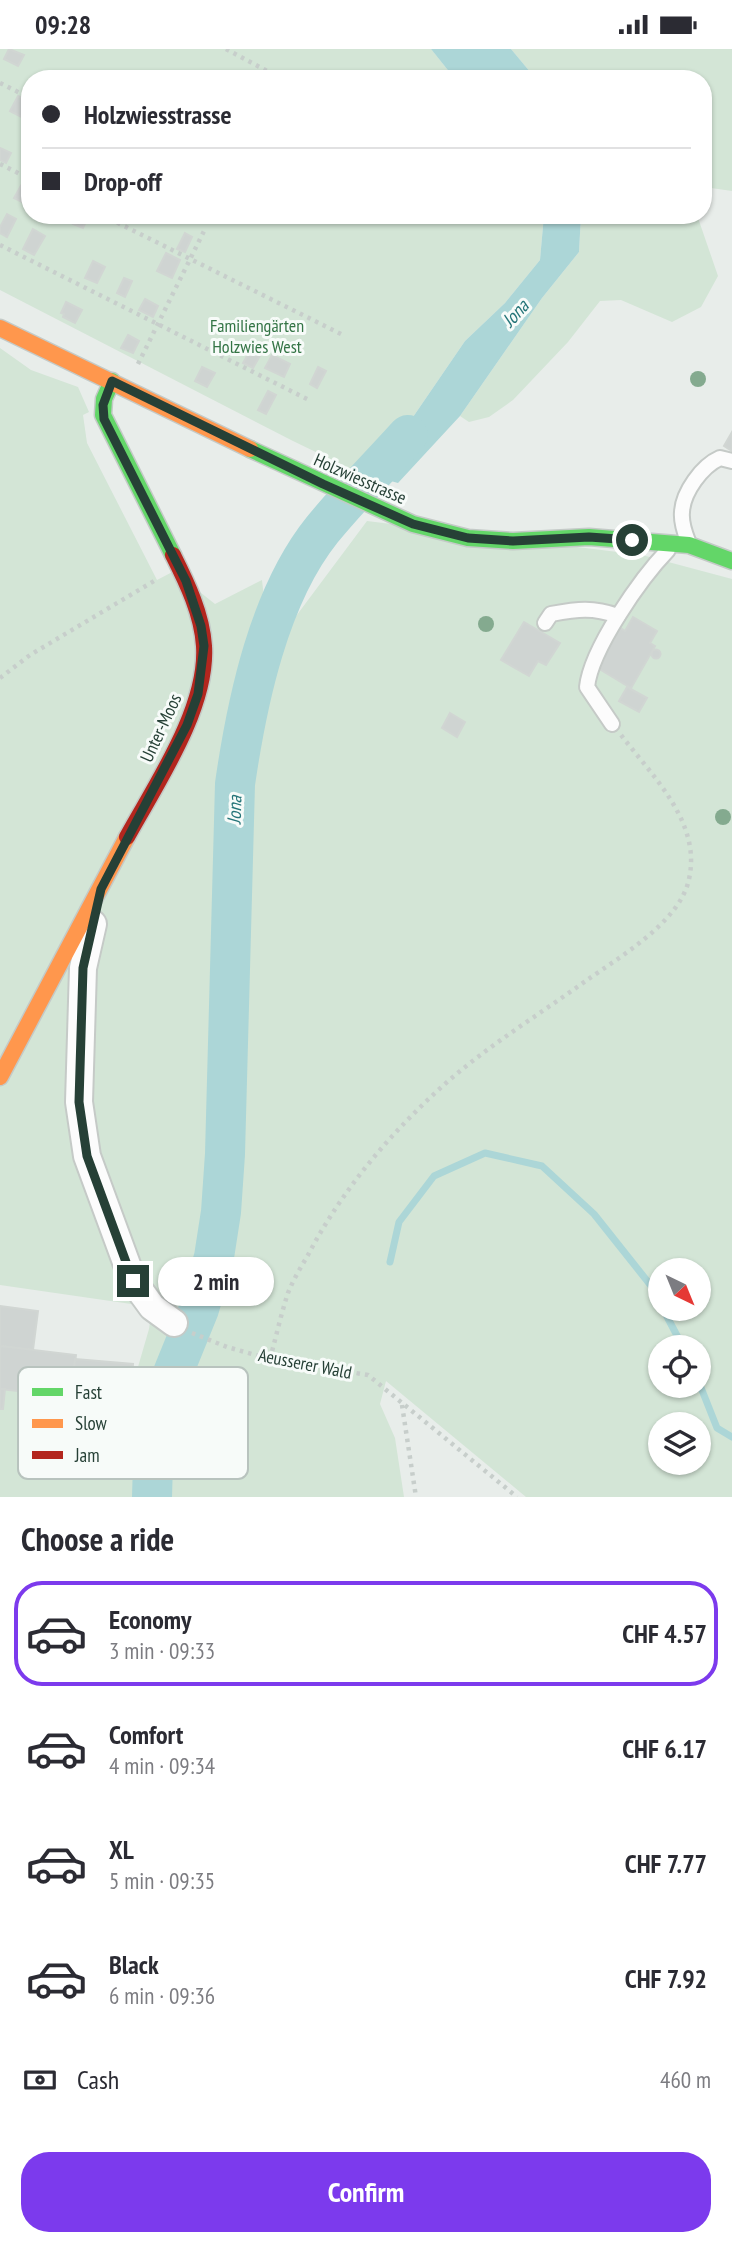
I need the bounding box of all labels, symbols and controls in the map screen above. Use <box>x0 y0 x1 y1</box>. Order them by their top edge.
text: 09:28 <box>35 8 91 41</box>
text: Holzwiesstrasse <box>84 98 232 131</box>
text: Drop-off <box>84 165 162 198</box>
water label: Jona <box>496 293 534 332</box>
park label: Familiengärten Holzwies West <box>210 314 304 358</box>
street label: Holzwiesstrasse <box>310 448 410 509</box>
route start <box>616 524 648 556</box>
street label: Unter-Moos <box>135 690 186 766</box>
water label: Jona <box>221 794 247 826</box>
callout: 2 min <box>158 1257 273 1305</box>
north arrow <box>648 1258 710 1321</box>
map controls <box>648 1258 711 1475</box>
route end <box>117 1265 149 1297</box>
text: 2 min <box>193 1267 239 1296</box>
button: locate <box>648 1335 711 1398</box>
street label: Aeusserer Wald <box>256 1343 354 1384</box>
legend <box>18 1367 248 1479</box>
text: Fast <box>75 1380 103 1404</box>
text: Slow <box>75 1411 108 1435</box>
button: layers <box>648 1412 711 1475</box>
text: Jam <box>74 1443 100 1467</box>
text: Choose a ride <box>21 1518 174 1560</box>
icon: car <box>25 1602 88 1665</box>
text: Economy <box>109 1603 191 1636</box>
text: CHF 4.57 <box>622 1617 707 1650</box>
text: 3 min · 09:33 <box>109 1636 215 1665</box>
icon: car <box>25 1717 88 1780</box>
text: Comfort <box>109 1718 183 1751</box>
text: CHF 6.17 <box>622 1732 707 1765</box>
text: 4 min · 09:34 <box>109 1751 215 1780</box>
icon: car <box>25 1832 88 1895</box>
text: XL <box>109 1833 134 1866</box>
text: CHF 7.77 <box>625 1847 707 1880</box>
text: 5 min · 09:35 <box>109 1866 215 1895</box>
icon: car <box>25 1947 88 2010</box>
text: Black <box>109 1948 159 1981</box>
text: CHF 7.92 <box>625 1962 707 1995</box>
text: 6 min · 09:36 <box>109 1981 215 2010</box>
icon: cash <box>21 2061 59 2099</box>
text: Cash <box>77 2063 119 2096</box>
text: 460 m <box>660 2065 711 2094</box>
button: Confirm <box>21 2152 711 2232</box>

